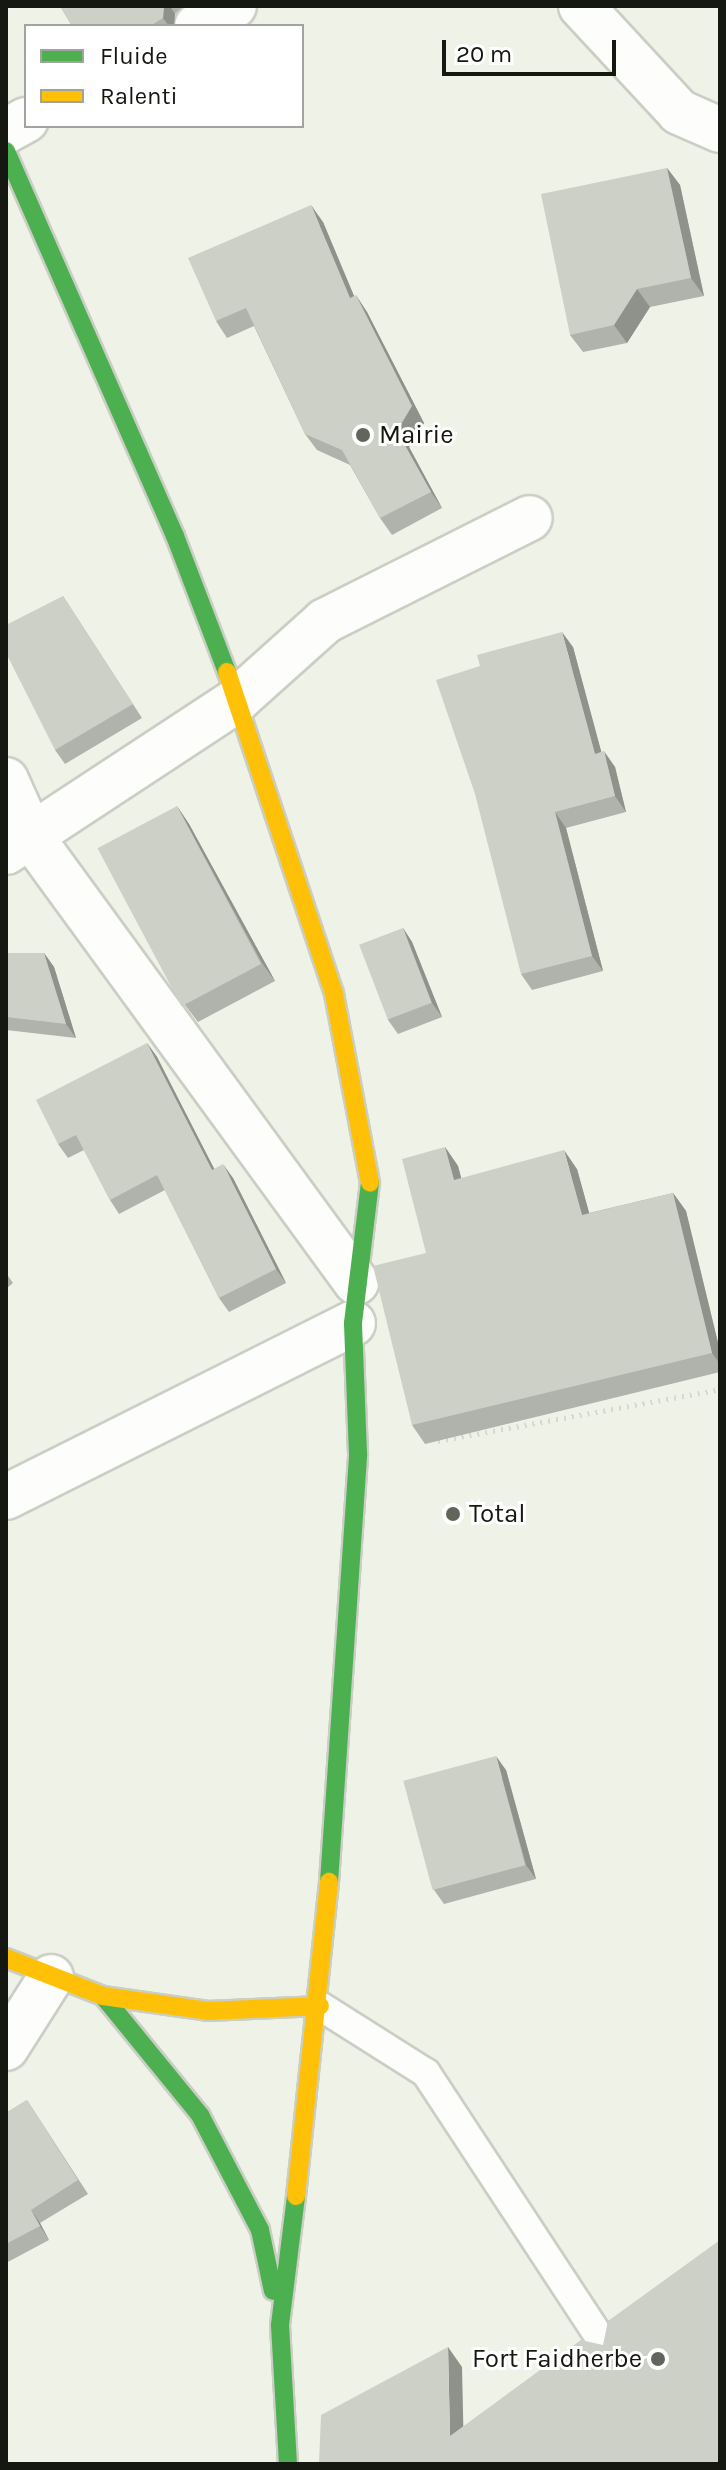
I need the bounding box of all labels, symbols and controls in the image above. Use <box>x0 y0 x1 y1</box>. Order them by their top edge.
legend <box>24 24 304 128</box>
scale bar <box>446 24 620 74</box>
text: 20 m <box>456 40 512 68</box>
text: Fluide <box>100 42 168 70</box>
text: Ralenti <box>100 82 178 110</box>
place label: Mairie <box>379 419 454 451</box>
marker: Mairie <box>354 426 372 444</box>
place label: Total <box>469 1498 526 1530</box>
marker: Total <box>444 1505 462 1523</box>
place label: Fort Faidherbe <box>472 2343 642 2375</box>
marker: Fort Faidherbe <box>649 2350 667 2368</box>

